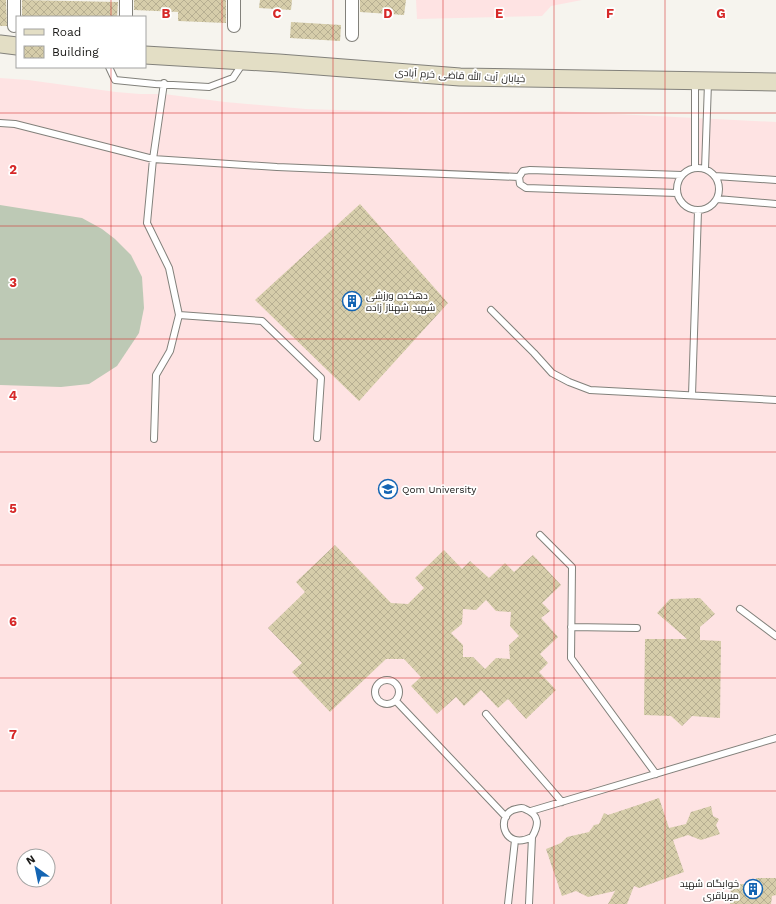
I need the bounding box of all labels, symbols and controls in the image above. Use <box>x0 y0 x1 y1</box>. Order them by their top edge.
text: B <box>162 6 171 21</box>
text: C <box>273 6 282 21</box>
text: D <box>383 6 393 21</box>
text: E <box>495 6 503 21</box>
text: F <box>606 6 614 21</box>
text: G <box>716 6 726 21</box>
legend <box>16 16 146 68</box>
text: Road <box>52 25 81 39</box>
text: Building <box>52 45 99 59</box>
street label: خیابان آیت الله قاضی خرم آبادی <box>394 65 526 86</box>
text: 2 <box>9 162 17 177</box>
text: 3 <box>9 275 17 290</box>
building icon: دهکده ورزشی شهید شهناز زاده <box>341 290 363 312</box>
place label: دهکده ورزشی شهید شهناز زاده <box>366 290 435 314</box>
text: 4 <box>9 388 18 403</box>
school or university icon: Qom University <box>377 478 399 500</box>
place label: Qom University <box>402 484 477 495</box>
text: 5 <box>9 501 17 516</box>
text: 6 <box>9 614 17 629</box>
text: 7 <box>9 727 17 742</box>
north arrow <box>16 848 56 888</box>
text: N <box>24 852 38 868</box>
place label: خوابگاه شهید میرباقری <box>680 878 739 902</box>
building icon: خوابگاه شهید میرباقری <box>742 878 764 900</box>

